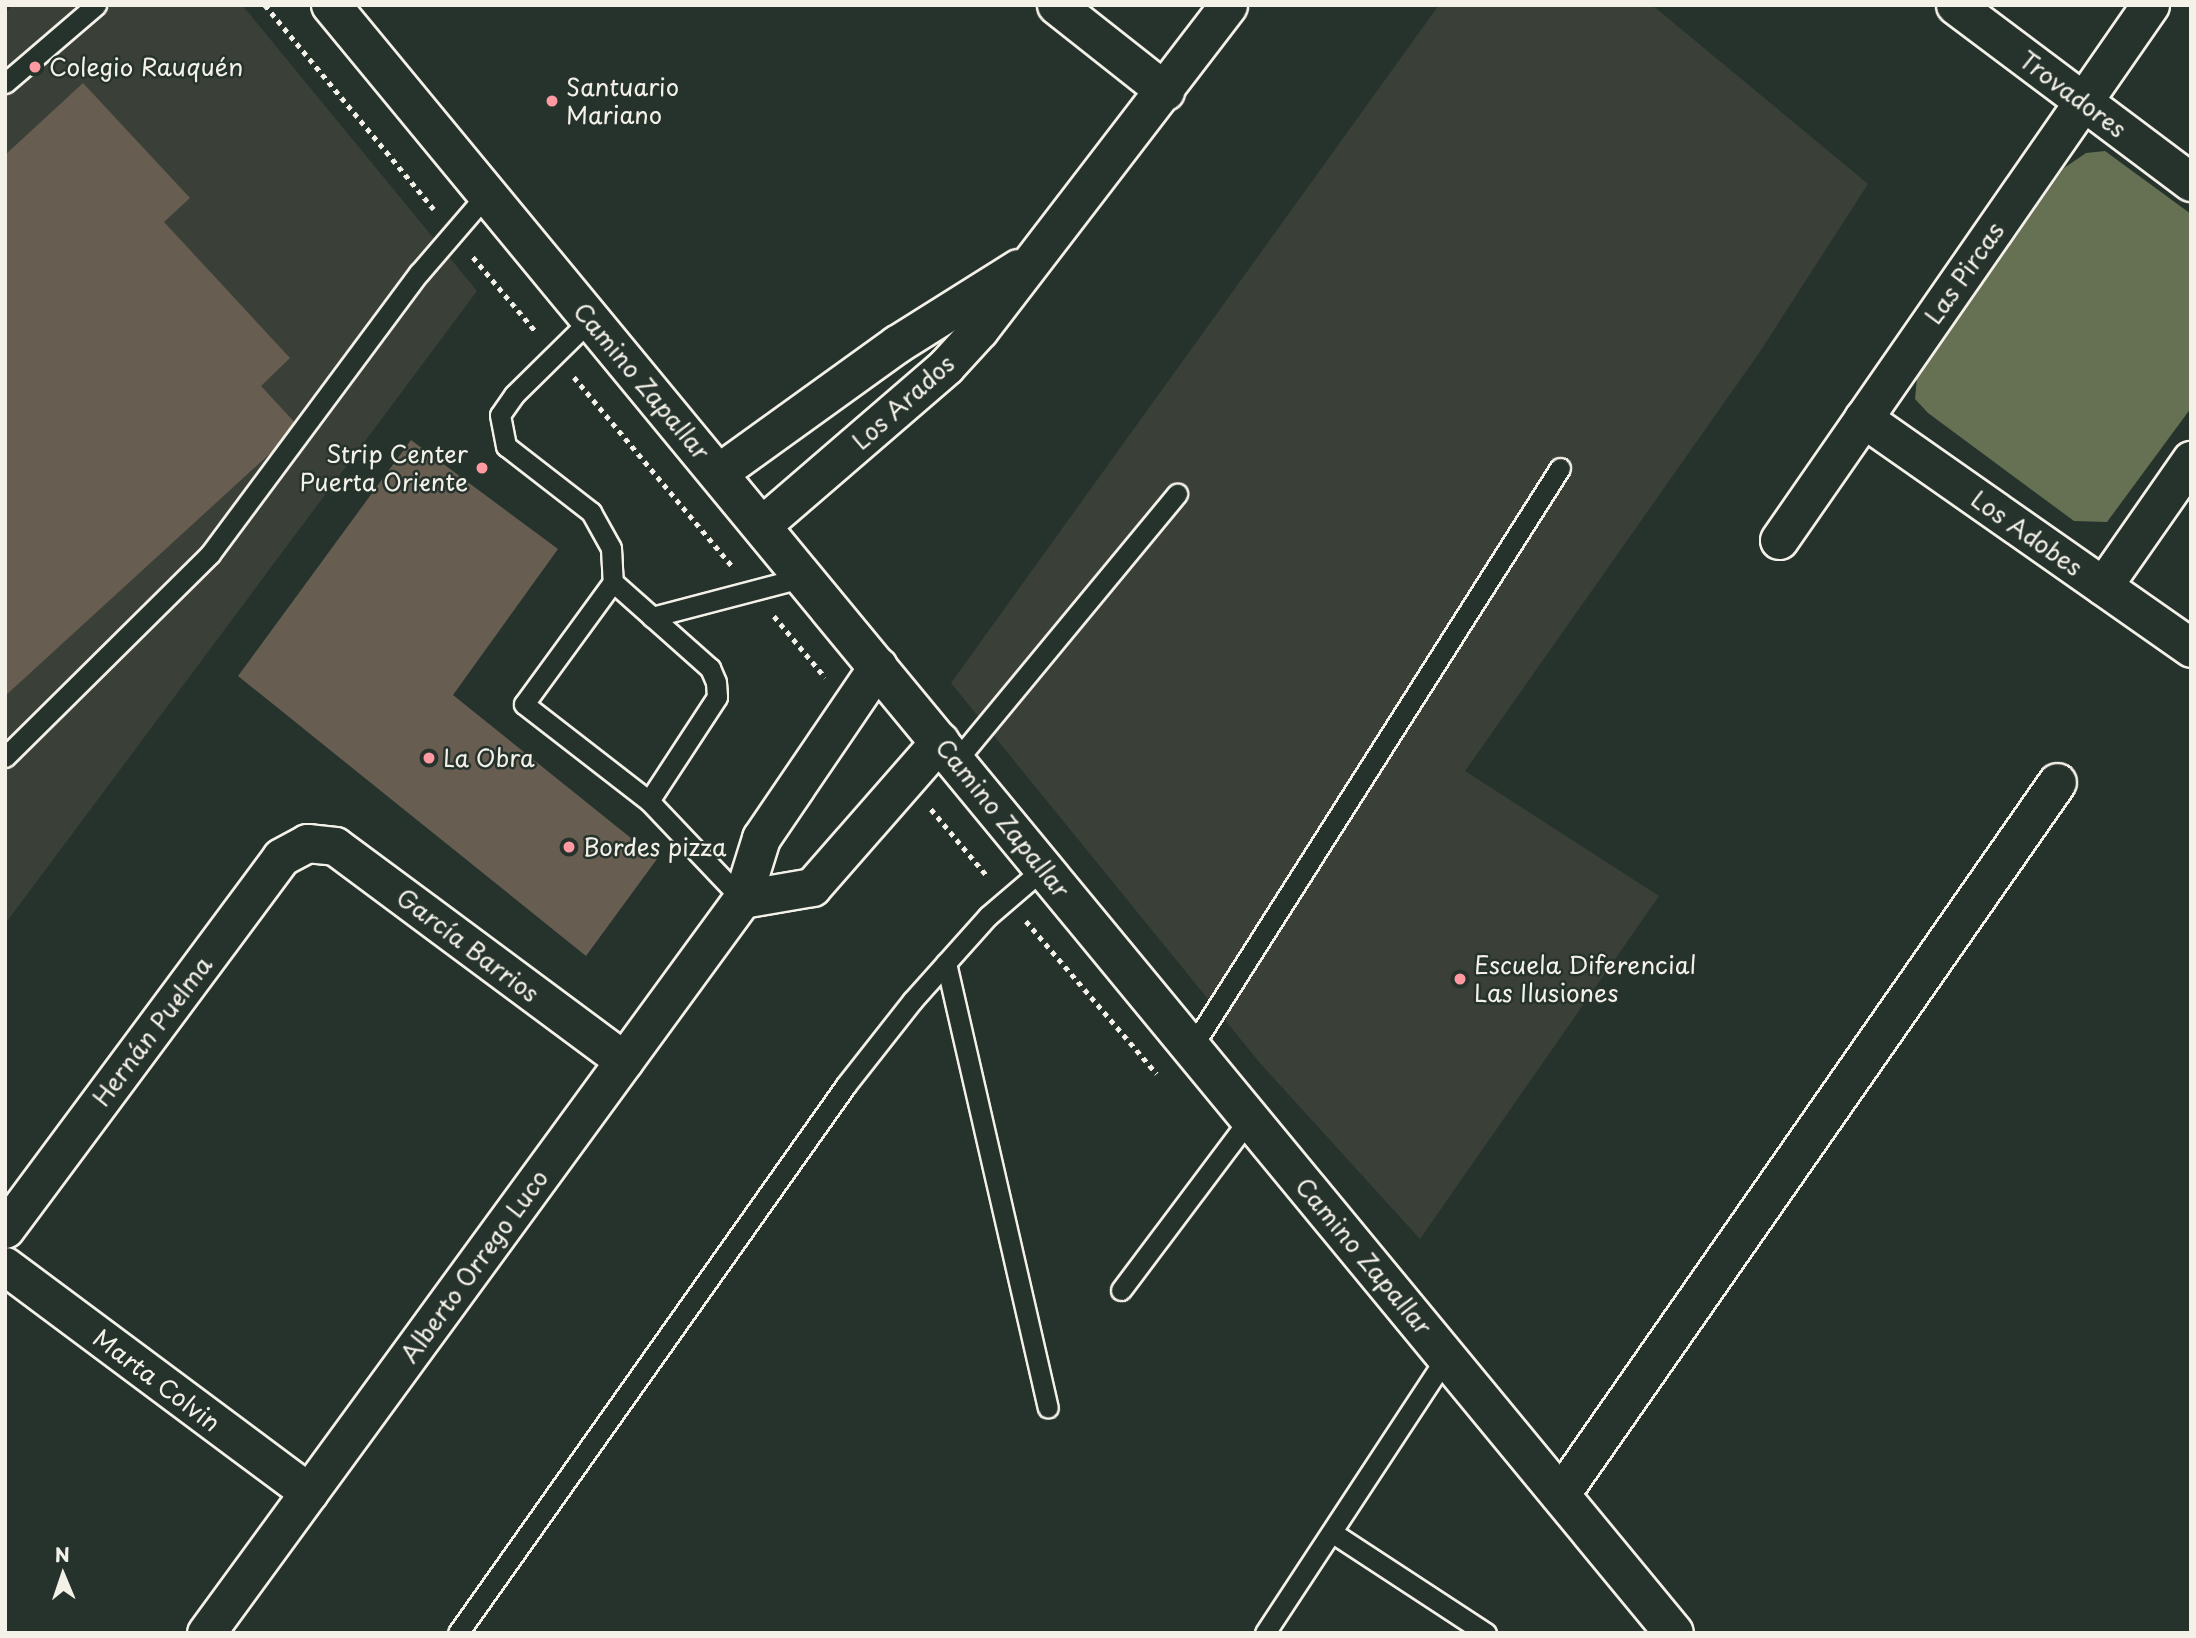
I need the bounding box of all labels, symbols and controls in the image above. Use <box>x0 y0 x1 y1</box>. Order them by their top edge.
street label: Trovadores <box>2014 45 2132 143</box>
place label: Colegio Rauquén <box>49 53 243 81</box>
marker: Colegio Rauquén <box>27 59 43 75</box>
place label: Santuario Mariano <box>566 73 679 129</box>
marker: Santuario Mariano <box>544 93 560 109</box>
street label: Las Pircas <box>1918 216 2010 330</box>
street label: Camino Zapallar <box>569 297 715 465</box>
street label: Los Arados <box>845 348 961 456</box>
place label: Strip Center Puerta Oriente <box>296 440 468 496</box>
marker: Strip Center Puerta Oriente <box>474 460 490 476</box>
street label: Los Adobes <box>1966 484 2088 582</box>
street label: Camino Zapallar <box>931 734 1075 902</box>
place label: La Obra <box>443 744 538 772</box>
marker: La Obra <box>421 750 437 766</box>
place label: Bordes pizza <box>583 833 728 861</box>
marker: Bordes pizza <box>561 839 577 855</box>
street label: García Barrios <box>391 882 545 1008</box>
street label: Hernán Puelma <box>87 951 217 1111</box>
place label: Escuela Diferencial Las Ilusiones <box>1474 951 1696 1007</box>
marker: Escuela Diferencial Las Ilusiones <box>1452 971 1468 987</box>
street label: Alberto Orrego Luco <box>394 1163 554 1369</box>
street label: Camino Zapallar <box>1291 1172 1437 1340</box>
street label: Marta Colvin <box>88 1323 226 1437</box>
north arrow <box>28 1540 98 1610</box>
text: N <box>54 1540 70 1568</box>

